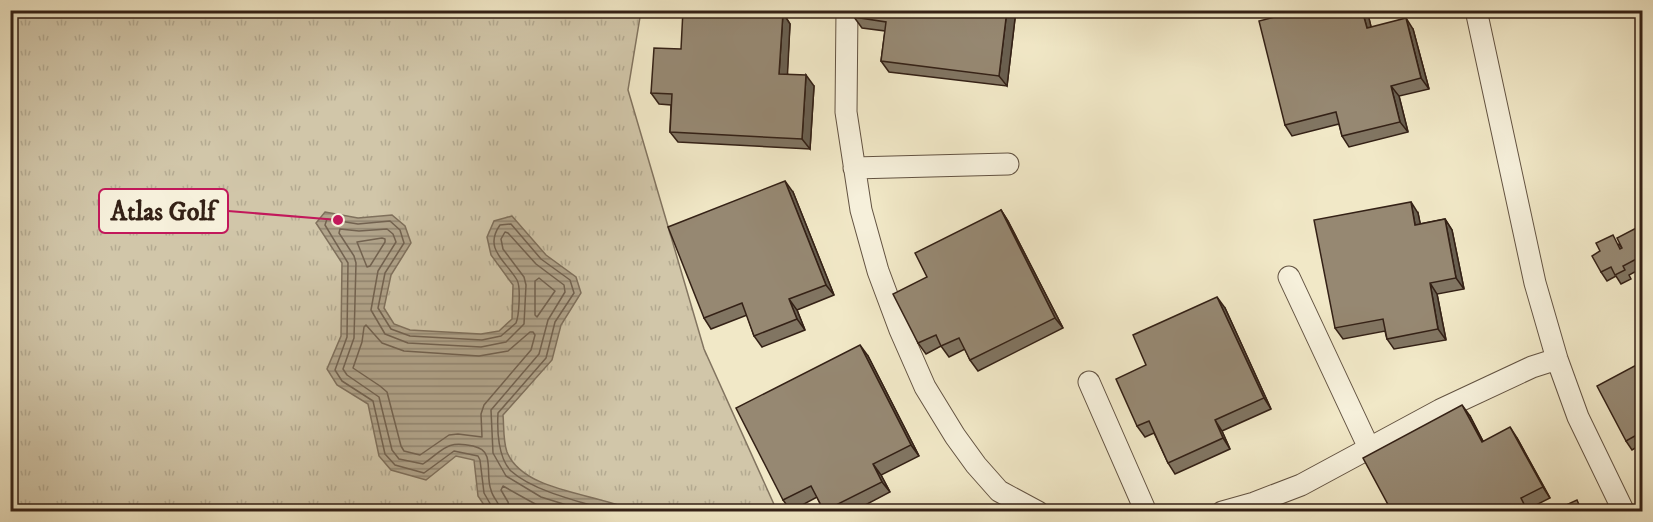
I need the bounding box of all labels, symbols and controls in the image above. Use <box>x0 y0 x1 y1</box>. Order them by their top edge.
callout: Atlas Golf <box>99 189 228 233</box>
text: Atlas Golf <box>110 196 220 229</box>

